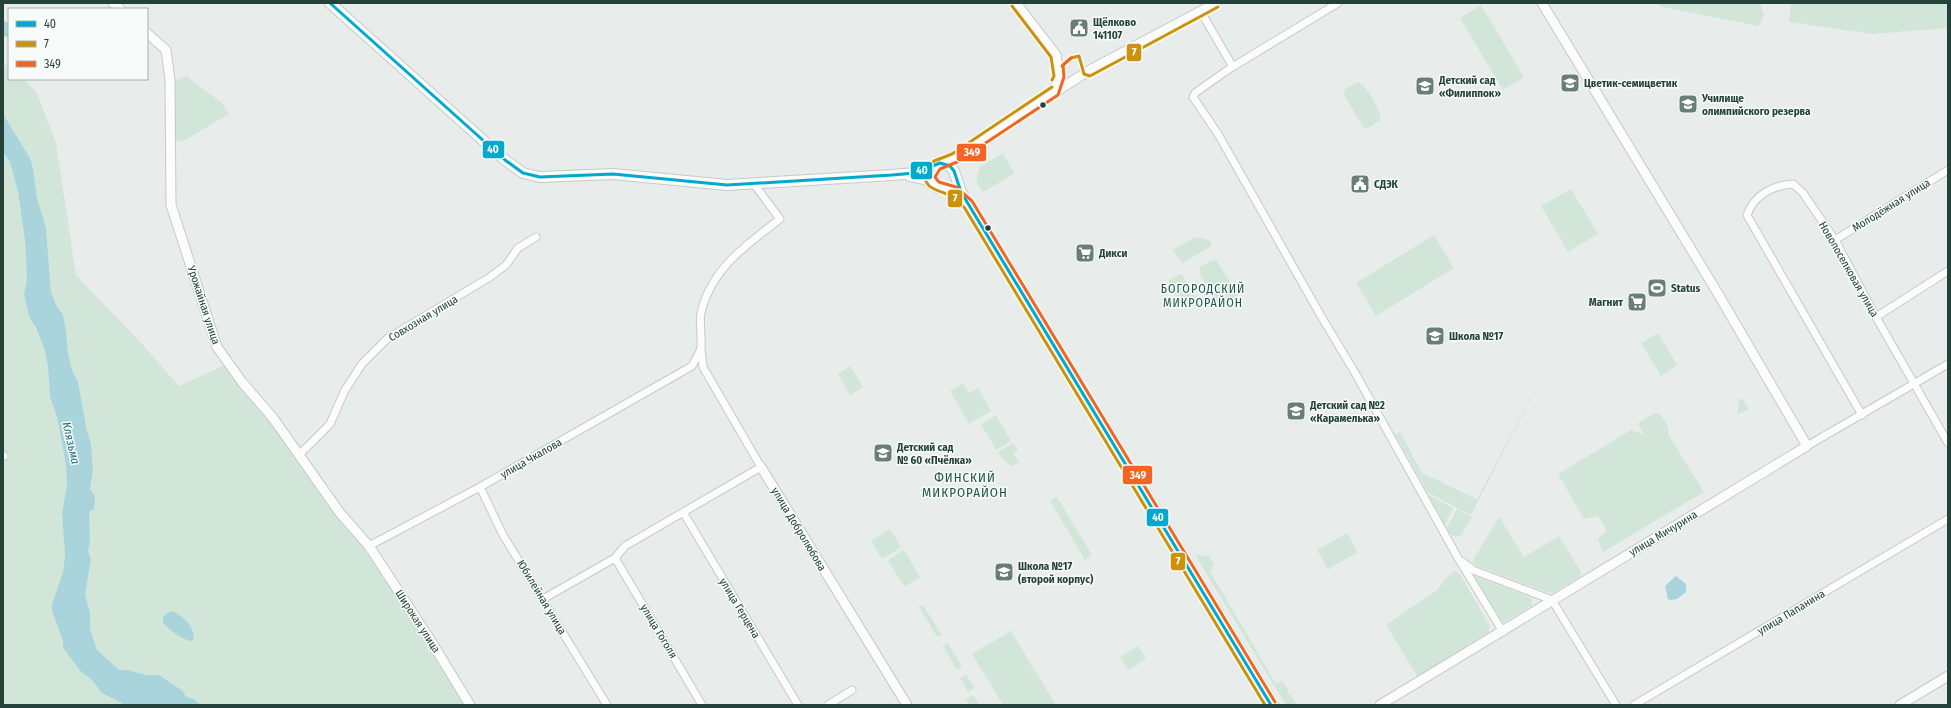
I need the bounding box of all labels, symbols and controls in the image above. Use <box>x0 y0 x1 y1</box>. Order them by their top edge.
legend <box>8 8 148 80</box>
place label: Щёлково 141107 <box>1093 16 1136 42</box>
text: 40 <box>44 17 56 31</box>
public building icon: Щёлково 141107 <box>1068 17 1090 39</box>
text: 7 <box>44 37 49 51</box>
line badge: 7 <box>1126 43 1142 62</box>
text: 7 <box>1132 46 1137 59</box>
text: 349 <box>44 57 61 71</box>
school or university icon: Цветик-семицветик <box>1559 72 1581 94</box>
place label: Детский сад «Филиппок» <box>1438 74 1501 100</box>
school or university icon: Детский сад «Филиппок» <box>1414 75 1436 97</box>
place label: Цветик-семицветик <box>1584 77 1678 90</box>
place label: Училище олимпийского резерва <box>1701 92 1811 118</box>
school or university icon: Училище олимпийского резерва <box>1677 93 1699 115</box>
unlabelled marker <box>1038 100 1048 110</box>
line badge: 40 <box>482 140 505 159</box>
text: 40 <box>487 143 499 156</box>
line badge: 349 <box>956 143 987 162</box>
text: 349 <box>963 146 980 159</box>
line badge: 40 <box>910 161 933 180</box>
text: 40 <box>916 164 928 177</box>
public building icon: СДЭК <box>1349 173 1371 195</box>
street label: Молодёжная улица <box>1850 176 1933 235</box>
place label: СДЭК <box>1374 178 1399 191</box>
line badge: 7 <box>947 189 963 208</box>
text: 7 <box>953 192 958 205</box>
street label: Новопоселковая улица <box>1816 219 1881 319</box>
unlabelled marker <box>983 223 993 233</box>
supermarket icon: Дикси <box>1074 242 1096 264</box>
place label: Дикси <box>1098 247 1127 260</box>
street label: Урожайная улица <box>184 263 222 346</box>
sports icon: Status <box>1646 277 1668 299</box>
district label: БОГОРОДСКИЙ МИКРОРАЙОН <box>1161 281 1245 310</box>
place label: Status <box>1671 282 1701 295</box>
supermarket icon: Магнит <box>1626 291 1648 313</box>
street label: Совхозная улица <box>386 293 460 344</box>
place label: Магнит <box>1589 296 1623 309</box>
school or university icon: Школа №17 <box>1424 325 1446 347</box>
place label: Школа №17 <box>1449 330 1503 343</box>
place label: Детский сад №2 «Карамелька» <box>1309 399 1385 425</box>
school or university icon: Детский сад №2 «Карамелька» <box>1285 400 1307 422</box>
water label: Клязьма <box>59 421 83 465</box>
street label: улица Чкалова <box>498 436 564 481</box>
place label: Детский сад № 60 «Пчёлка» <box>896 441 972 467</box>
school or university icon: Детский сад № 60 «Пчёлка» <box>872 442 894 464</box>
line badge: 349 <box>1122 465 1153 485</box>
text: 349 <box>1129 469 1146 482</box>
district label: ФИНСКИЙ МИКРОРАЙОН <box>922 470 1008 500</box>
street label: улица Добролюбова <box>769 485 829 573</box>
line badge: 40 <box>1146 508 1169 527</box>
street label: улица Мичурина <box>1627 508 1700 559</box>
text: 40 <box>1152 511 1164 524</box>
line badge: 7 <box>1170 552 1186 571</box>
text: 7 <box>1176 555 1181 568</box>
street label: Юбилейная улица <box>514 558 569 637</box>
place label: Школа №17 (второй корпус) <box>1018 560 1094 586</box>
school or university icon: Школа №17 (второй корпус) <box>993 561 1015 583</box>
street label: улица Герцена <box>717 576 763 641</box>
street label: Широкая улица <box>392 587 443 655</box>
street label: улица Папанина <box>1755 587 1827 638</box>
street label: улица Гоголя <box>637 602 680 661</box>

